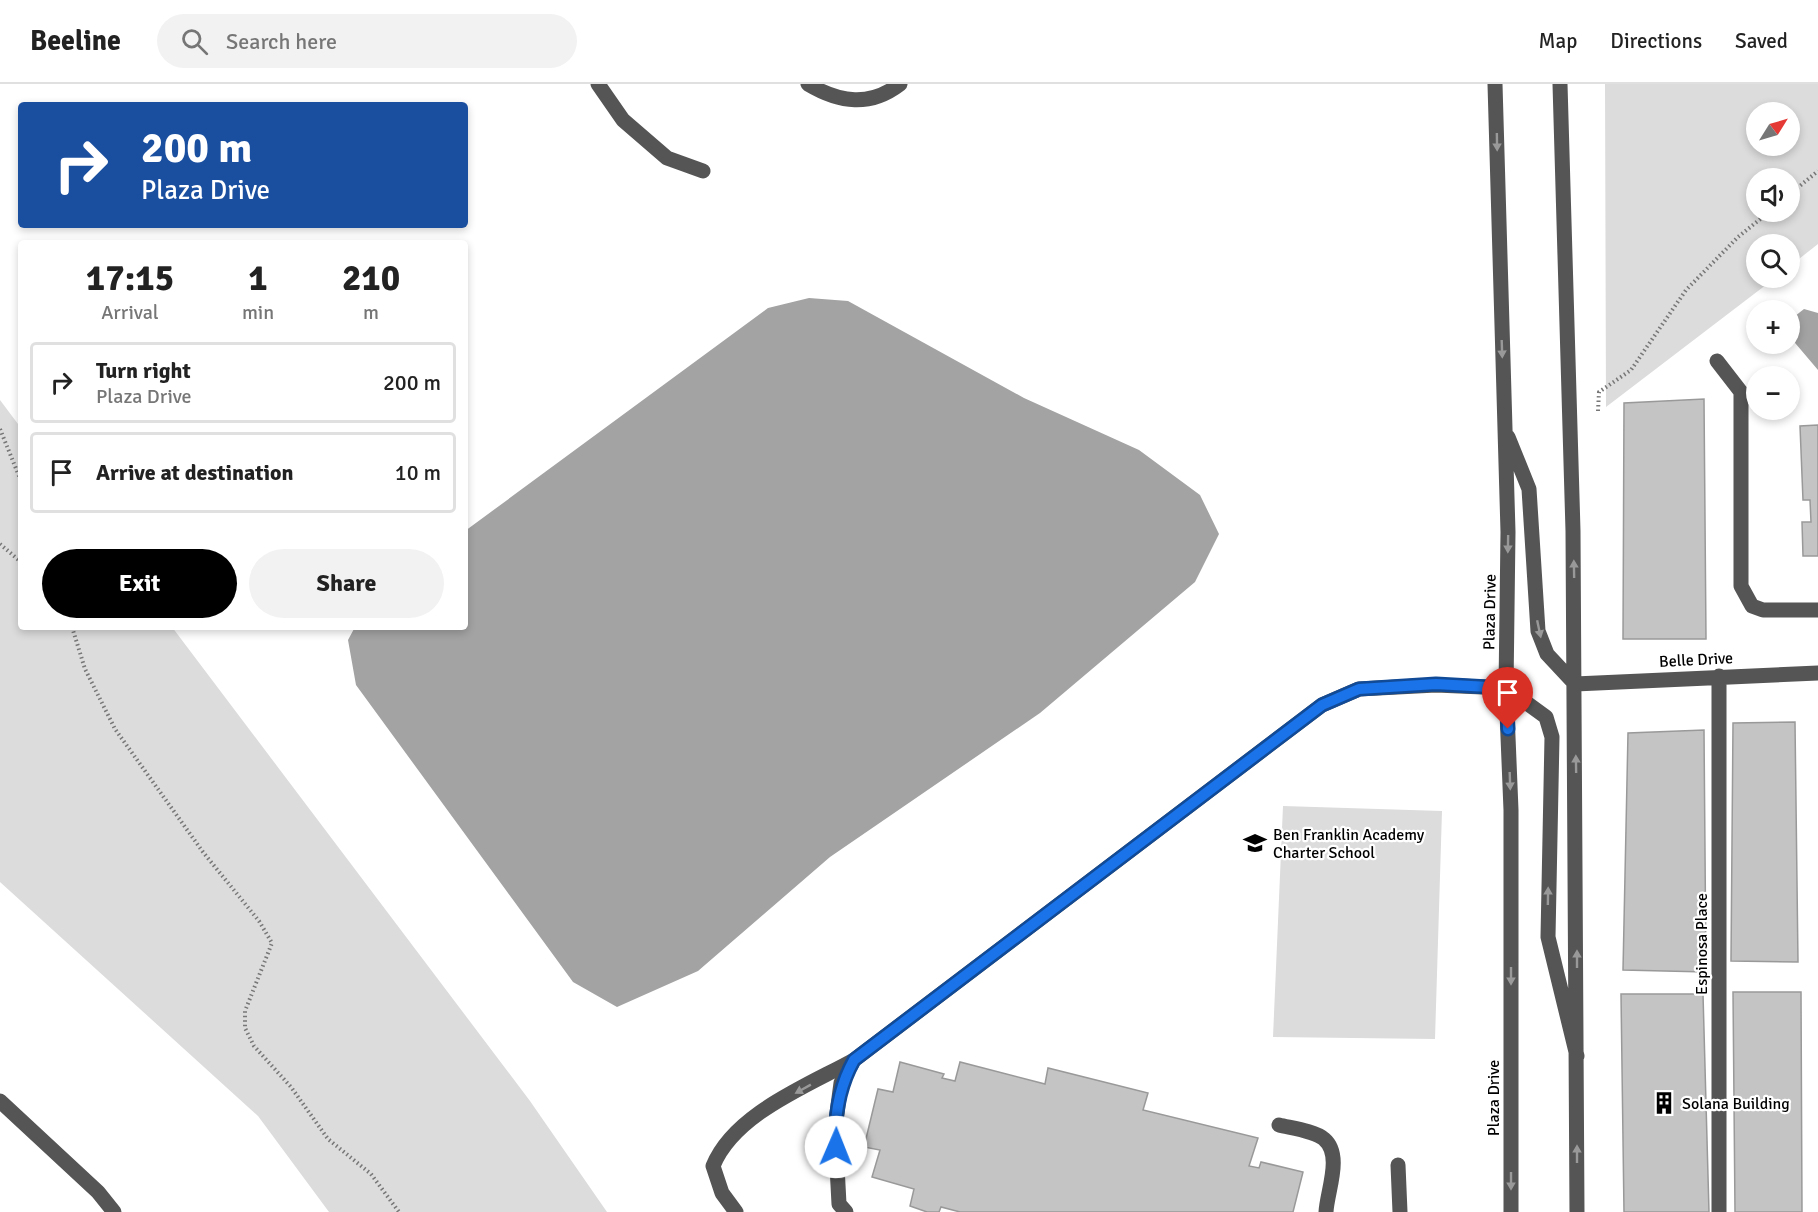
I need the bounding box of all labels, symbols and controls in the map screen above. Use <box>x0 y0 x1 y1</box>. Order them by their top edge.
search box <box>157 14 577 68</box>
text: Beeline <box>30 24 121 58</box>
icon: search <box>178 25 211 58</box>
text: Search here <box>226 28 337 55</box>
text: Map <box>1539 28 1577 54</box>
text: Directions <box>1610 28 1702 54</box>
text: Saved <box>1735 28 1788 54</box>
north arrow <box>1746 102 1800 156</box>
map controls <box>1746 102 1800 420</box>
text: 200 m <box>141 123 252 174</box>
icon: right <box>42 126 120 204</box>
one-way arrow <box>1492 133 1501 152</box>
button: sound <box>1746 168 1800 222</box>
text: Plaza Drive <box>141 174 270 207</box>
button: search <box>1746 234 1800 288</box>
text: 17:15 <box>86 256 174 301</box>
text: 1 <box>248 256 268 301</box>
text: 210 <box>342 256 400 301</box>
text: Arrival <box>101 300 159 325</box>
text: min <box>242 300 274 325</box>
text: m <box>363 300 379 325</box>
button: + <box>1746 300 1800 354</box>
one-way arrow <box>1497 339 1507 358</box>
text: Turn right <box>96 357 191 384</box>
icon: right <box>45 366 78 399</box>
button: − <box>1746 366 1800 420</box>
text: 200 m <box>383 369 441 396</box>
text: Plaza Drive <box>96 384 192 409</box>
icon: arrive <box>45 456 78 489</box>
text: Arrive at destination <box>96 459 293 486</box>
text: 10 m <box>395 459 441 486</box>
one-way arrow <box>1503 534 1513 553</box>
button: Exit <box>42 549 237 618</box>
button: Share <box>249 549 444 618</box>
one-way arrow <box>1569 559 1579 578</box>
street label: Plaza Drive <box>1479 574 1501 650</box>
one-way arrow <box>1535 620 1544 639</box>
street label: Belle Drive <box>1659 648 1734 672</box>
pin <box>1482 667 1533 729</box>
icon: arrive <box>1491 676 1524 709</box>
one-way arrow <box>1571 754 1580 773</box>
one-way arrow <box>1505 771 1514 790</box>
place label: Ben Franklin Academy Charter School <box>1273 825 1425 863</box>
school or university icon: Ben Franklin Academy Charter School <box>1242 830 1268 856</box>
one-way arrow <box>1544 887 1553 906</box>
street label: Espinosa Place <box>1692 893 1712 995</box>
one-way arrow <box>1572 949 1582 968</box>
one-way arrow <box>1506 966 1516 985</box>
street label: Plaza Drive <box>1484 1060 1504 1136</box>
one-way arrow <box>795 1083 811 1094</box>
building icon: Solana Building <box>1651 1090 1677 1116</box>
place label: Solana Building <box>1682 1094 1790 1114</box>
position arrow <box>804 1115 868 1179</box>
one-way arrow <box>1572 1144 1582 1163</box>
one-way arrow <box>1506 1172 1516 1191</box>

